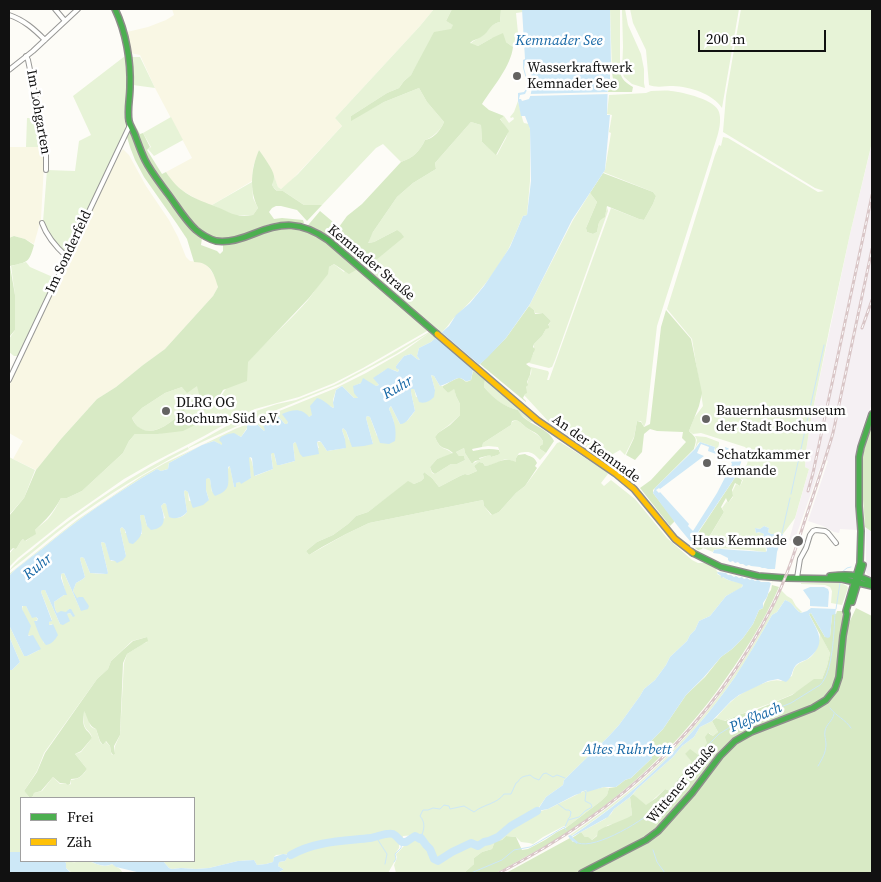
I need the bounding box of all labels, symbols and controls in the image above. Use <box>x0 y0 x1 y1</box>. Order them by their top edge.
scale bar <box>701 20 828 52</box>
text: 200 m <box>706 28 746 49</box>
water label: Kemnader See <box>515 32 603 50</box>
place label: Wasserkraftwerk Kemnader See <box>527 60 632 92</box>
street label: Im Lohgarten <box>22 68 54 156</box>
marker: Wasserkraftwerk Kemnader See <box>511 70 523 82</box>
street label: Im Sonderfeld <box>43 208 95 296</box>
street label: Kemnader Straße <box>324 222 418 304</box>
water label: Ruhr <box>380 372 416 404</box>
place label: DLRG OG Bochum-Süd e.V. <box>176 395 280 428</box>
place label: Bauernhausmuseum der Stadt Bochum <box>716 403 846 436</box>
marker: DLRG OG Bochum-Süd e.V. <box>160 405 172 417</box>
street label: An der Kemnade <box>549 411 643 487</box>
marker: Bauernhausmuseum der Stadt Bochum <box>700 413 712 425</box>
place label: Schatzkammer Kemande <box>717 447 810 480</box>
marker: Schatzkammer Kemande <box>701 457 713 469</box>
place label: Haus Kemnade <box>692 533 787 549</box>
marker: Haus Kemnade <box>791 534 805 548</box>
water label: Ruhr <box>20 550 56 584</box>
water label: Pleßbach <box>727 699 785 737</box>
water label: Altes Ruhrbett <box>583 741 671 759</box>
street label: Wittener Straße <box>644 741 720 827</box>
legend <box>20 797 195 862</box>
text: Frei <box>67 806 94 827</box>
text: Zäh <box>67 831 92 852</box>

